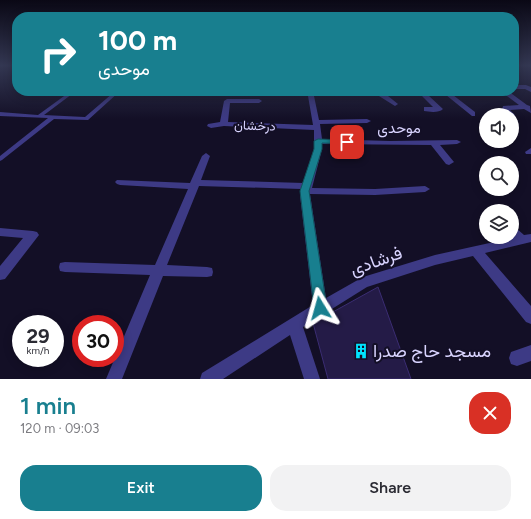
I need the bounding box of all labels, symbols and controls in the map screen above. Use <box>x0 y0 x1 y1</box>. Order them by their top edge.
text: 100 m <box>98 23 177 57</box>
icon: right <box>32 28 84 80</box>
text: موحدی <box>98 58 150 80</box>
map controls <box>479 108 519 244</box>
button: sound <box>479 108 519 148</box>
street label: درخشان <box>234 117 276 135</box>
street label: موحدی <box>377 119 421 138</box>
pin <box>330 125 364 159</box>
icon: arrive <box>336 131 358 153</box>
button: search <box>479 156 519 196</box>
button: layers <box>479 204 519 244</box>
street label: فرشادی <box>347 241 405 281</box>
position arrow <box>299 287 341 329</box>
speed limit sign: 30 <box>72 315 124 367</box>
text: 29 <box>26 324 50 348</box>
place label: مسجد حاج صدرا <box>373 340 491 363</box>
building icon: مسجد حاج صدرا <box>352 342 370 360</box>
text: km/h <box>27 344 49 357</box>
text: 1 min <box>20 391 76 420</box>
button: close <box>469 392 511 434</box>
text: 120 m · 09:03 <box>20 421 99 436</box>
button: Exit <box>20 465 262 511</box>
button: Share <box>270 465 511 511</box>

